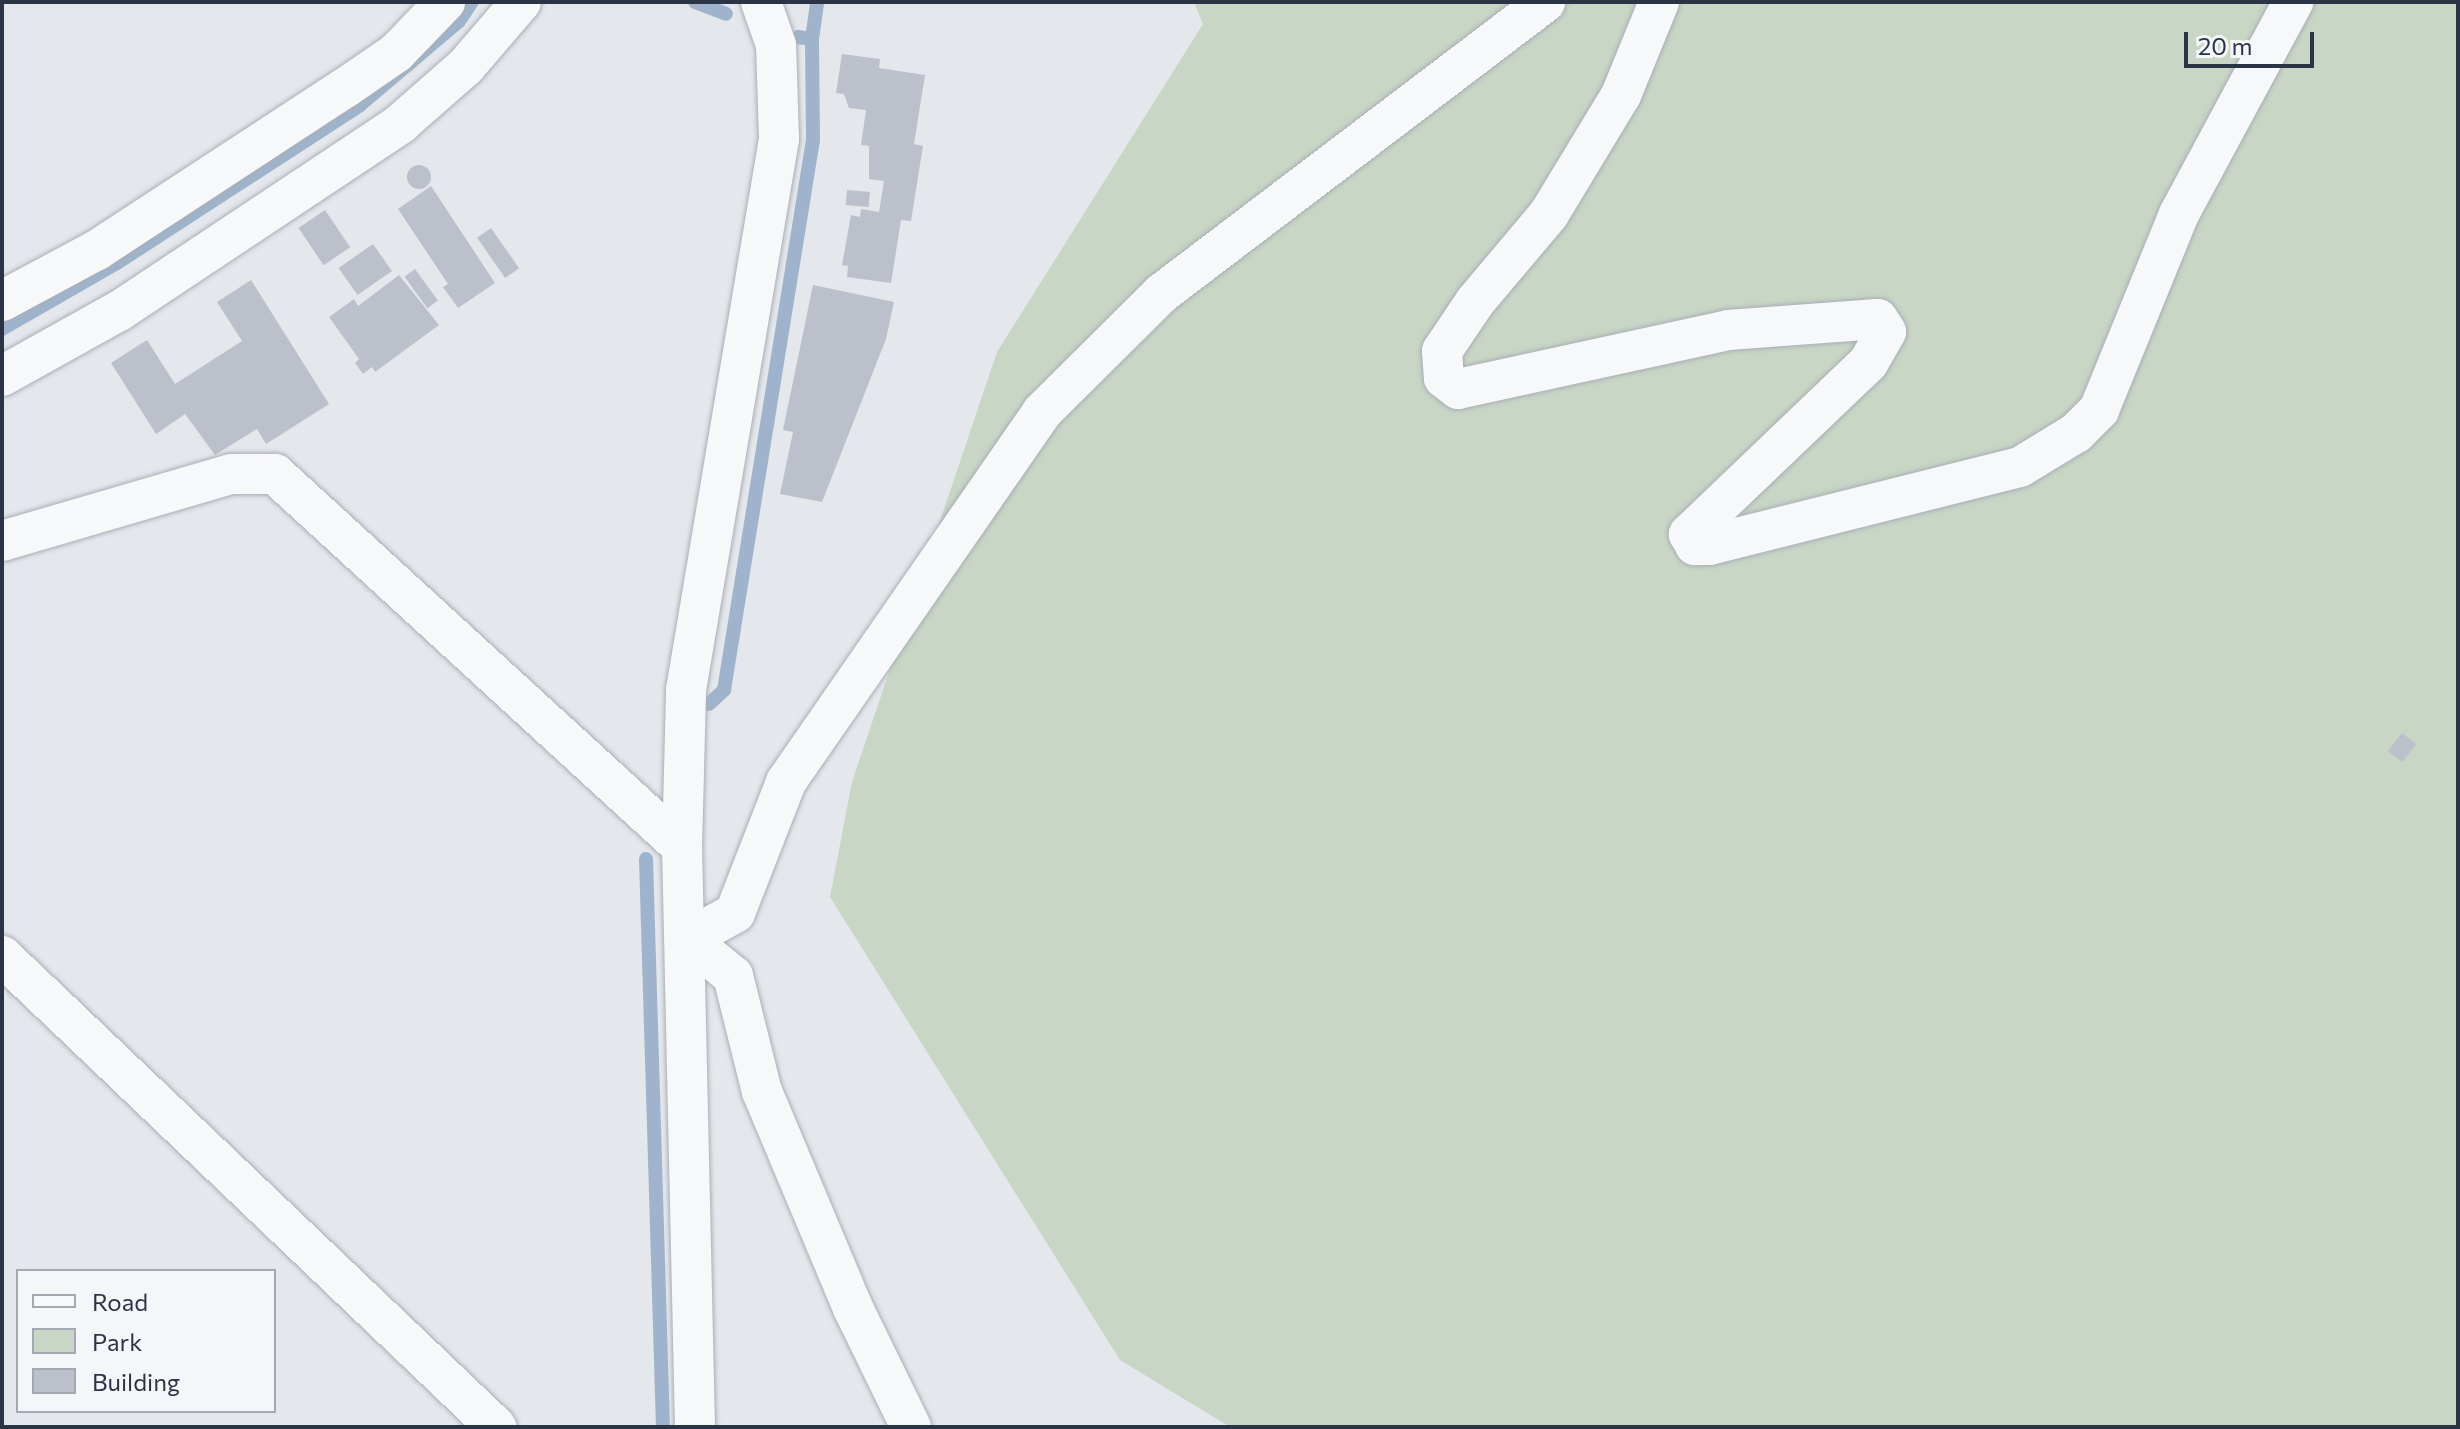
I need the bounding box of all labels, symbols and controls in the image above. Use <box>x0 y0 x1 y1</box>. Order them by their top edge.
scale bar <box>2188 16 2318 66</box>
text: 20 m <box>2198 31 2252 60</box>
legend <box>16 1269 276 1413</box>
text: Road <box>92 1287 148 1316</box>
text: Park <box>92 1327 142 1356</box>
text: Building <box>92 1367 180 1396</box>

